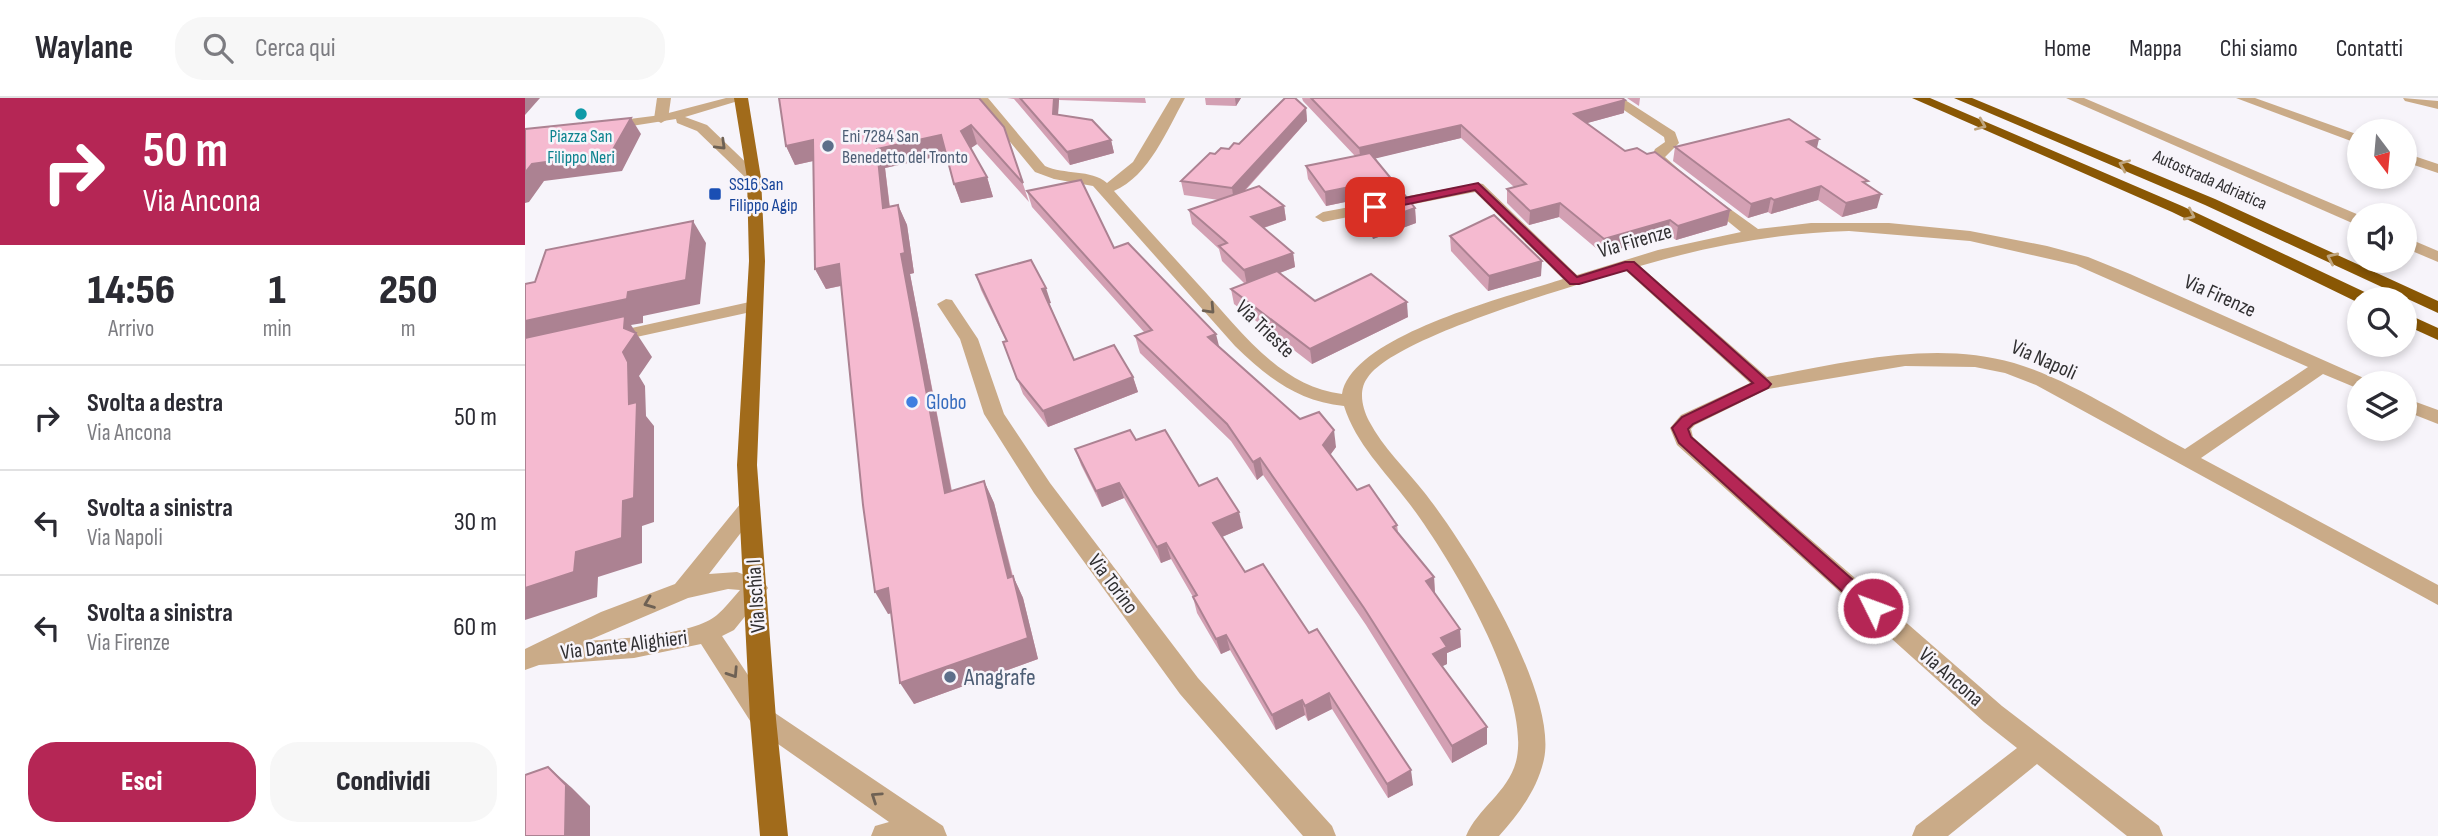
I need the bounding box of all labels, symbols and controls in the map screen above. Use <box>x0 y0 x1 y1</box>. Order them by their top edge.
search box <box>175 17 665 80</box>
text: Waylane <box>35 28 133 68</box>
icon: search <box>199 29 237 67</box>
text: Cerca qui <box>255 33 336 64</box>
text: Home <box>2044 34 2091 63</box>
text: Mappa <box>2129 34 2182 63</box>
text: Chi siamo <box>2220 34 2298 63</box>
text: Contatti <box>2336 34 2403 63</box>
marker: Piazza San Filippo Neri <box>573 106 589 122</box>
one-way arrow <box>1974 117 1986 131</box>
north arrow <box>2347 119 2417 189</box>
map controls <box>2347 119 2417 441</box>
text: 50 m <box>143 122 228 181</box>
icon: right <box>28 126 119 217</box>
place label: Piazza San Filippo Neri <box>547 126 615 168</box>
place label: Eni 7284 San Benedetto del Tronto <box>842 126 968 168</box>
one-way arrow <box>712 137 725 150</box>
marker: Eni 7284 San Benedetto del Tronto <box>820 138 836 154</box>
street label: Autostrada Adriatica <box>2149 145 2270 214</box>
one-way arrow <box>2119 160 2131 174</box>
place label: SS16 San Filippo Agip <box>729 174 798 216</box>
pin <box>1345 177 1405 237</box>
text: Via Ancona <box>143 182 261 221</box>
marker: SS16 San Filippo Agip <box>707 186 723 202</box>
icon: arrive <box>1356 188 1394 226</box>
button: sound <box>2347 203 2417 273</box>
one-way arrow <box>2183 207 2195 221</box>
street label: Via Firenze <box>1595 219 1675 263</box>
one-way arrow <box>2327 253 2339 267</box>
text: 14:56 <box>87 265 175 316</box>
text: 1 <box>268 265 286 316</box>
text: 250 <box>379 265 438 316</box>
street label: Via Firenze <box>2180 269 2260 323</box>
button: search <box>2347 287 2417 357</box>
street label: Via Trieste <box>1230 295 1300 363</box>
one-way arrow <box>1202 301 1215 314</box>
text: Arrivo <box>108 315 154 343</box>
text: min <box>263 315 292 343</box>
text: m <box>401 315 416 343</box>
street label: Via Napoli <box>2007 334 2081 386</box>
button: layers <box>2347 371 2417 441</box>
text: Svolta a destra <box>87 388 223 419</box>
place label: Globo <box>926 390 967 415</box>
marker: Globo <box>904 394 920 410</box>
icon: right <box>28 399 66 437</box>
text: 50 m <box>454 402 497 433</box>
text: Via Ancona <box>87 419 172 447</box>
text: Svolta a sinistra <box>87 493 233 524</box>
icon: left <box>28 504 66 542</box>
text: 30 m <box>454 507 497 538</box>
text: Via Napoli <box>87 524 163 552</box>
street label: Via Torino <box>1082 549 1144 619</box>
street label: Via Ischia I <box>741 558 771 634</box>
position arrow <box>1836 571 1910 645</box>
one-way arrow <box>644 594 656 608</box>
text: Svolta a sinistra <box>87 598 233 629</box>
icon: left <box>28 609 66 647</box>
text: 60 m <box>453 612 497 643</box>
street label: Via Dante Alighieri <box>559 625 689 665</box>
text: Via Firenze <box>87 629 170 657</box>
street label: Via Ancona <box>1914 642 1988 712</box>
place label: Anagrafe <box>963 663 1036 692</box>
one-way arrow <box>724 665 737 678</box>
marker: Anagrafe <box>942 669 958 685</box>
button: Esci <box>28 742 256 822</box>
button: Condividi <box>270 742 497 822</box>
one-way arrow <box>871 793 884 805</box>

